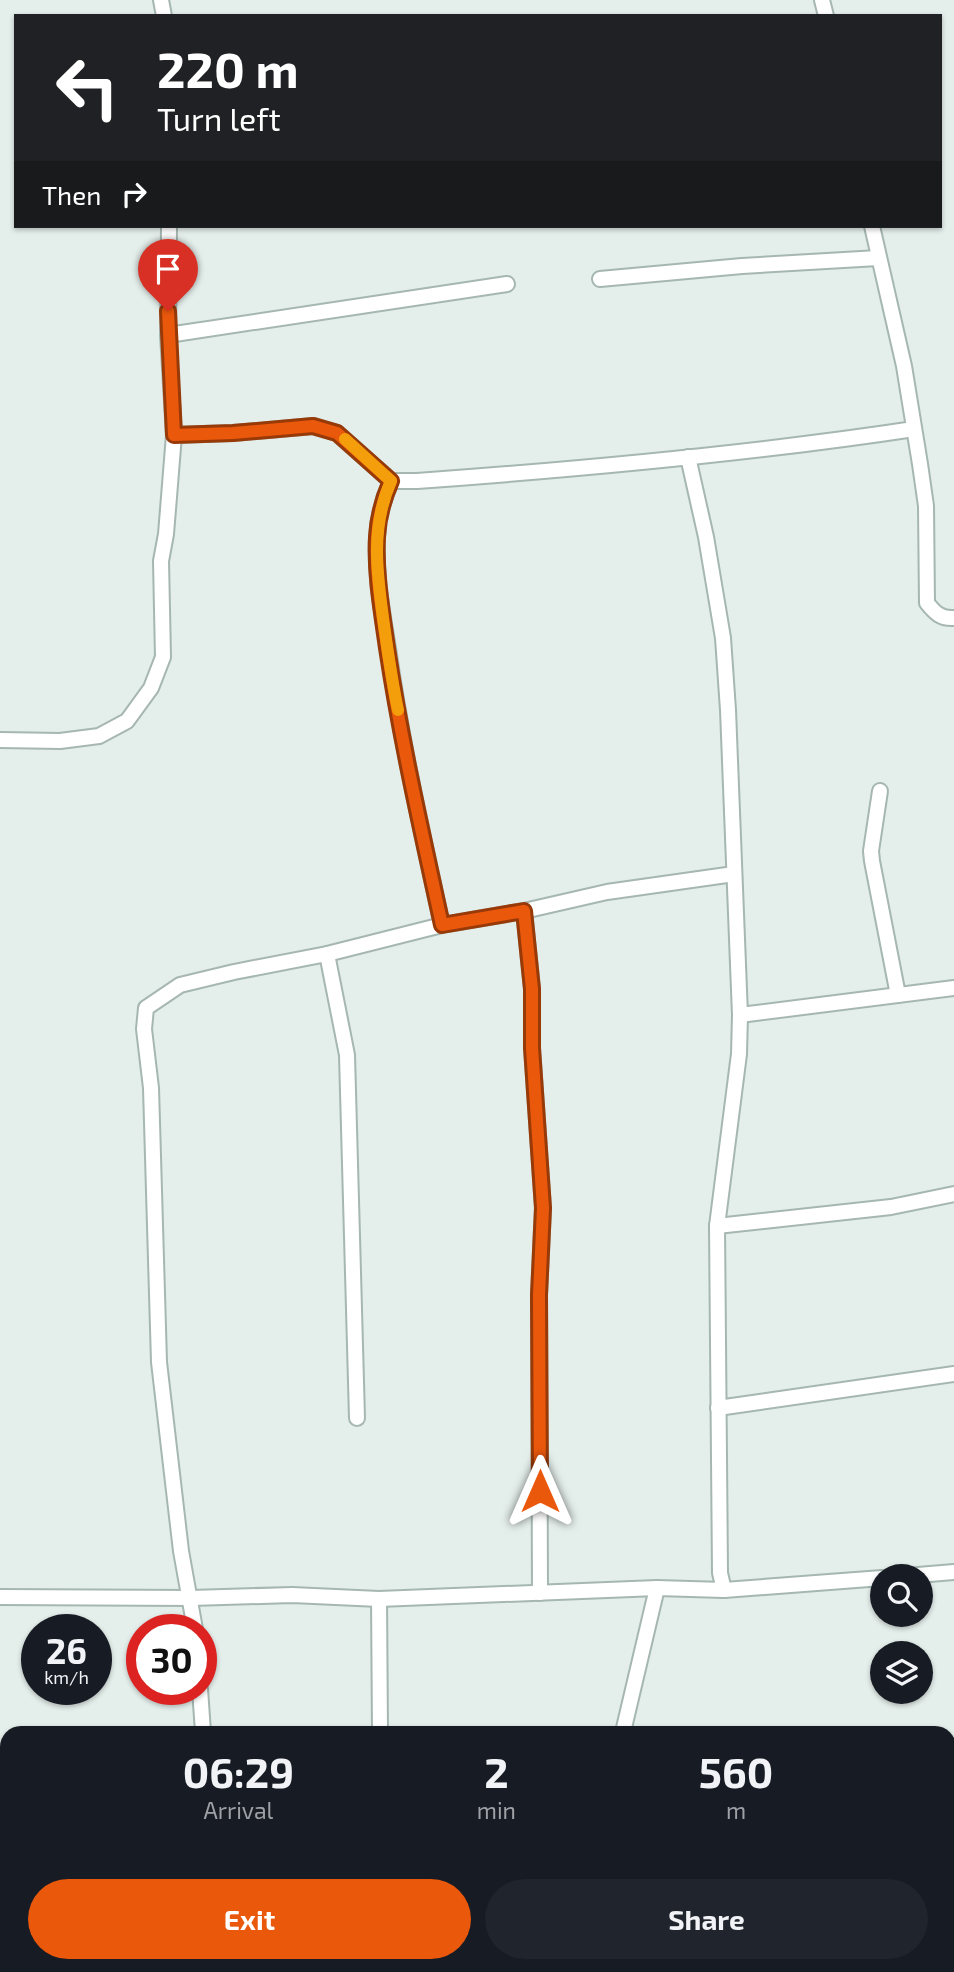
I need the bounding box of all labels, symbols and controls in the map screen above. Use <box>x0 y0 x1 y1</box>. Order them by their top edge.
text: 220 m <box>157 39 299 98</box>
icon: left <box>42 42 133 133</box>
text: Turn left <box>157 99 281 137</box>
icon: right <box>115 175 153 213</box>
text: Then <box>42 179 101 210</box>
pin <box>138 239 198 311</box>
icon: arrive <box>149 250 187 288</box>
position arrow <box>503 1454 577 1528</box>
map controls <box>870 1564 933 1704</box>
button: search <box>870 1564 933 1627</box>
speed limit sign: 30 <box>126 1614 217 1705</box>
text: 26 <box>46 1629 87 1671</box>
button: layers <box>870 1641 933 1704</box>
text: km/h <box>44 1666 89 1688</box>
text: 06:29 <box>183 1746 294 1796</box>
text: 2 <box>484 1746 509 1796</box>
text: 560 <box>699 1746 773 1796</box>
text: Arrival <box>203 1796 273 1824</box>
text: min <box>477 1796 516 1824</box>
text: m <box>726 1796 746 1824</box>
button: Exit <box>28 1879 471 1959</box>
button: Share <box>485 1879 928 1959</box>

